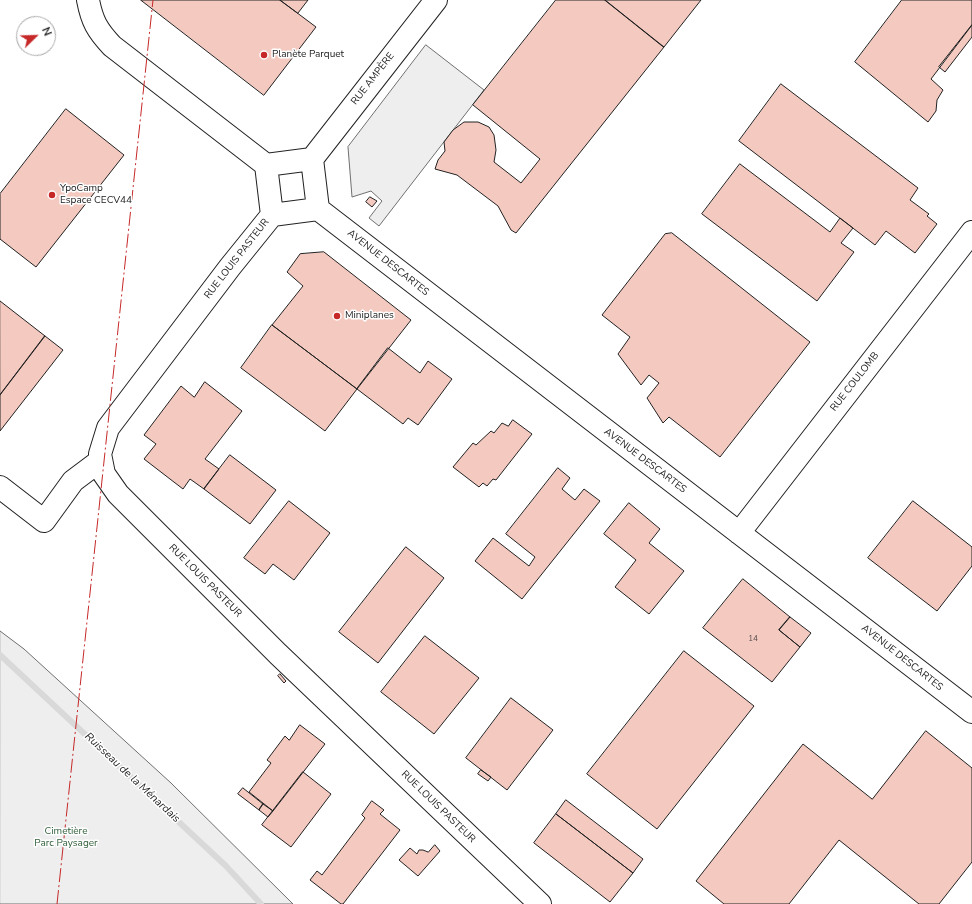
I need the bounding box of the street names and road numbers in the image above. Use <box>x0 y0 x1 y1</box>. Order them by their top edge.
street label: RUE AMPÈRE <box>349 51 397 107</box>
street label: RUE LOUIS PASTEUR <box>202 217 272 301</box>
street label: AVENUE DESCARTES <box>345 227 431 299</box>
street label: RUE COULOMB <box>828 350 882 414</box>
street label: AVENUE DESCARTES <box>601 426 689 496</box>
street label: RUE LOUIS PASTEUR <box>166 542 244 620</box>
street label: AVENUE DESCARTES <box>859 622 945 694</box>
street label: RUE LOUIS PASTEUR <box>398 769 478 845</box>

